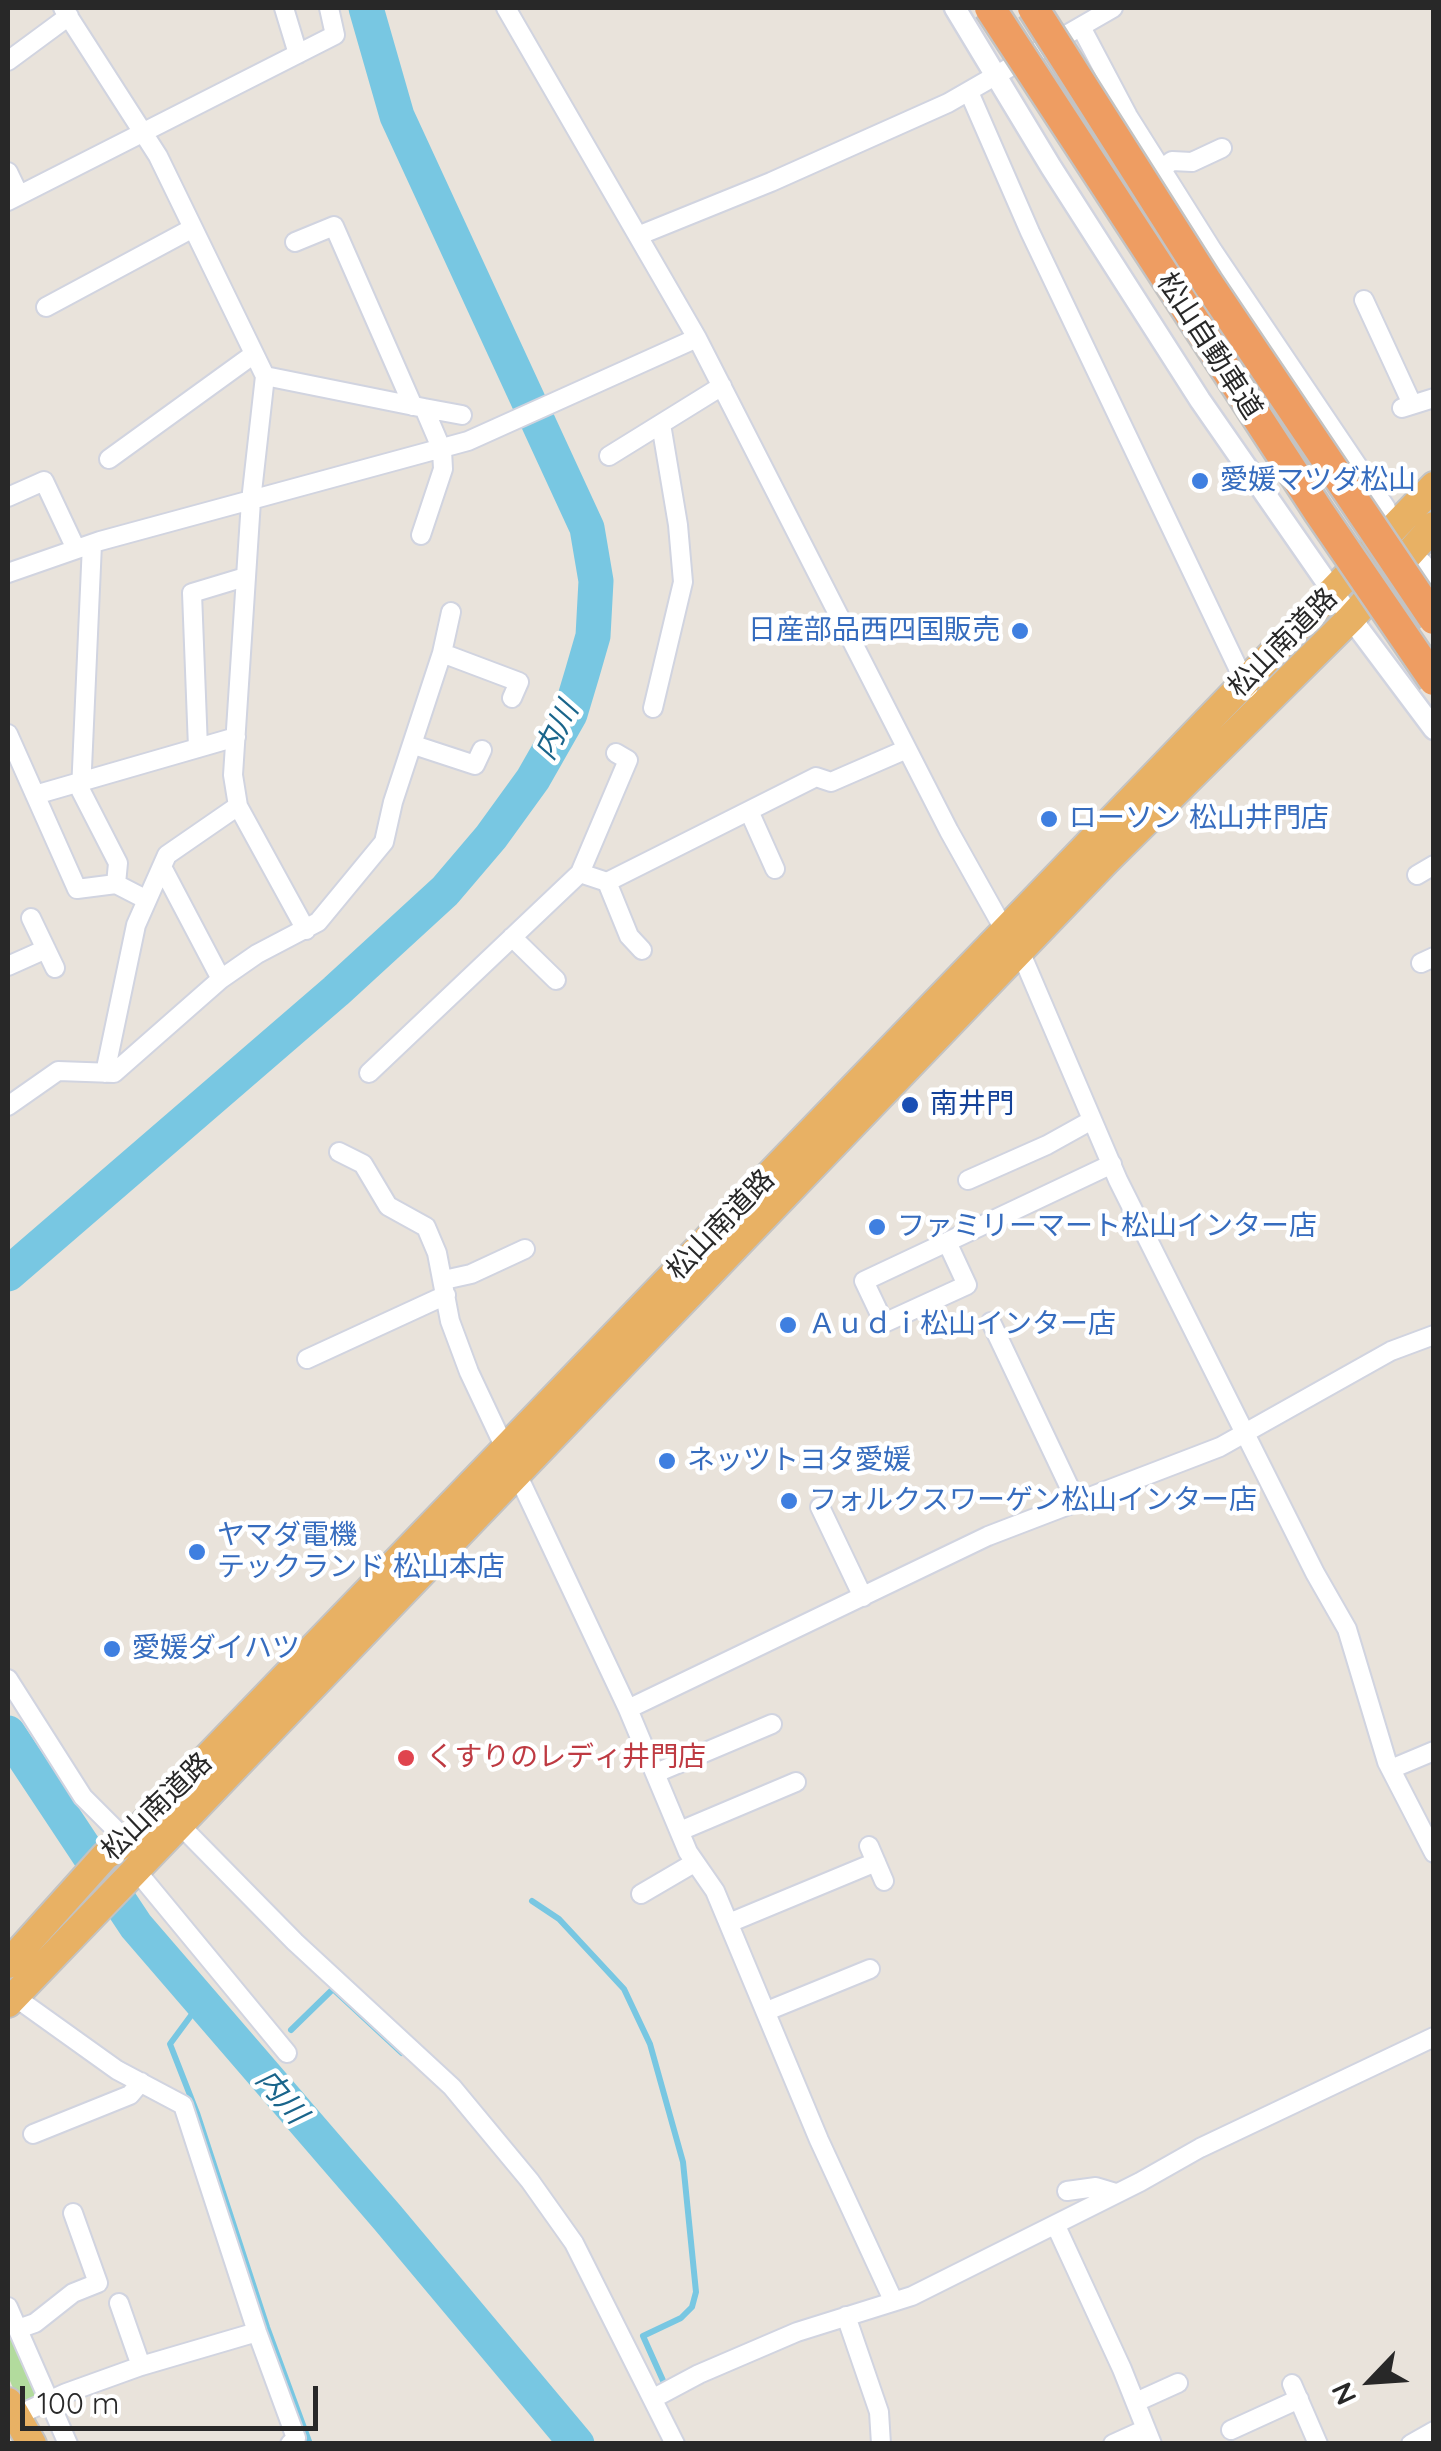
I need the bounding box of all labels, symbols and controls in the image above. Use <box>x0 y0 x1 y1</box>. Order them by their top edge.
street label: 松山自動車道 <box>1149 266 1269 426</box>
place label: 愛媛マツダ松山 <box>1220 464 1416 498</box>
marker: 愛媛マツダ松山 <box>1189 470 1211 492</box>
street label: 松山南道路 <box>1222 582 1344 704</box>
place label: 日産部品西四国販売 <box>748 614 1000 648</box>
marker: 日産部品西四国販売 <box>1009 620 1031 642</box>
water label: 内川 <box>527 696 587 766</box>
place label: ローソン 松山井門店 <box>1069 802 1329 836</box>
marker: ローソン 松山井門店 <box>1038 808 1060 830</box>
place label: 南井門 <box>930 1088 1014 1122</box>
marker: 南井門 <box>899 1094 921 1116</box>
street label: 松山南道路 <box>660 1163 782 1287</box>
place label: ファミリーマート松山インター店 <box>897 1210 1317 1244</box>
marker: ファミリーマート松山インター店 <box>866 1216 888 1238</box>
place label: Ａｕｄｉ松山インター店 <box>808 1308 1116 1342</box>
marker: Ａｕｄｉ松山インター店 <box>777 1314 799 1336</box>
place label: ネッツトヨタ愛媛 <box>687 1444 911 1478</box>
marker: ネッツトヨタ愛媛 <box>656 1450 678 1472</box>
place label: フォルクスワーゲン松山インター店 <box>809 1484 1257 1518</box>
marker: フォルクスワーゲン松山インター店 <box>778 1490 800 1512</box>
place label: ヤマダ電機 テックランド 松山本店 <box>217 1519 505 1585</box>
marker: ヤマダ電機 テックランド 松山本店 <box>186 1541 208 1563</box>
place label: 愛媛ダイハツ <box>132 1632 300 1666</box>
marker: 愛媛ダイハツ <box>101 1638 123 1660</box>
place label: くすりのレディ井門店 <box>426 1741 706 1775</box>
street label: 松山南道路 <box>95 1746 219 1868</box>
marker: くすりのレディ井門店 <box>395 1747 417 1769</box>
water label: 内川 <box>248 2062 314 2132</box>
north arrow <box>1321 2331 1421 2431</box>
scale bar <box>25 2366 322 2428</box>
text: N <box>1323 2377 1364 2411</box>
text: 100 m <box>37 2384 119 2422</box>

